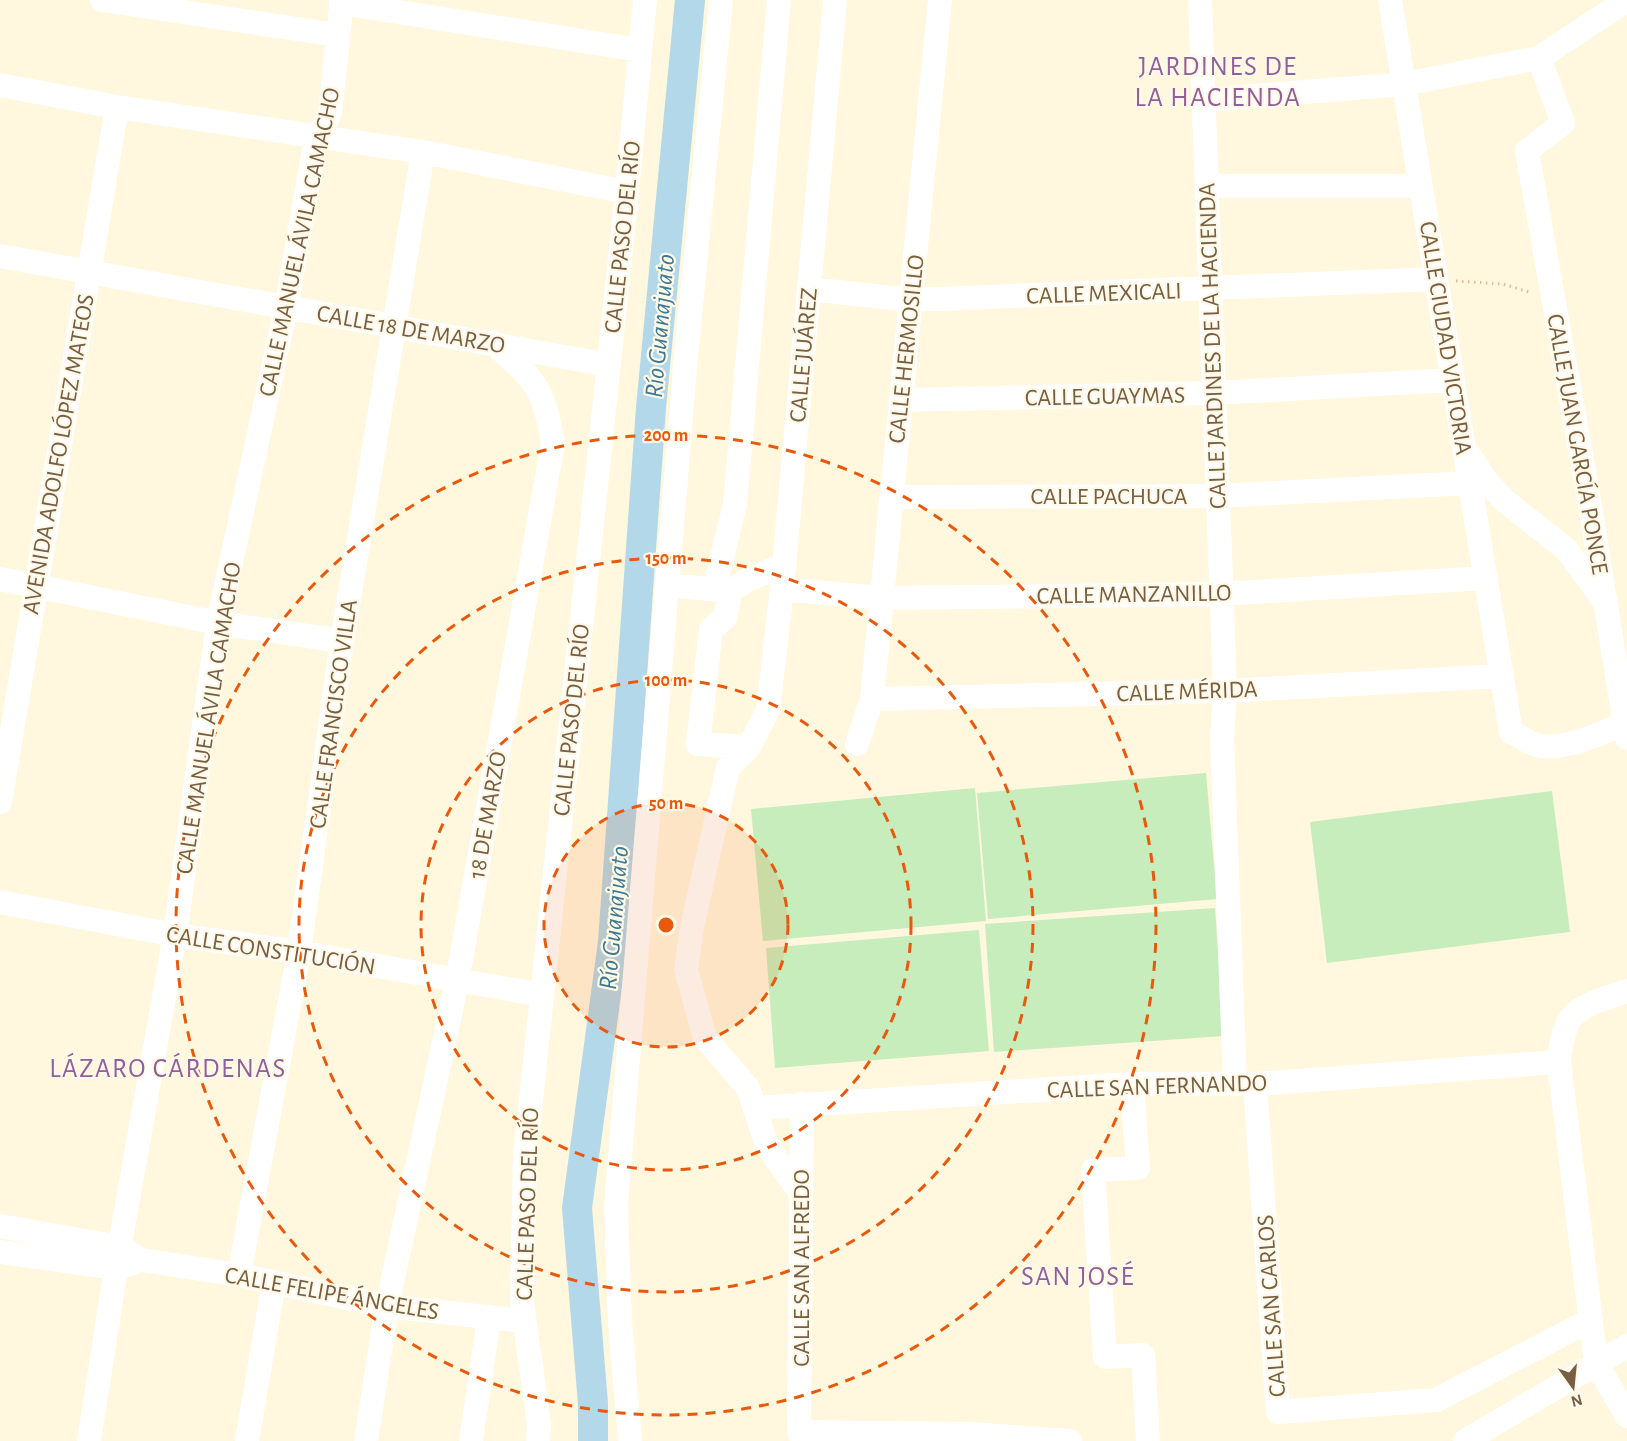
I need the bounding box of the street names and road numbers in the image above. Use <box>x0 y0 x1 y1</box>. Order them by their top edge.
street label: CALLE MANUEL ÁVILA CAMACHO <box>254 85 344 399</box>
street label: CALLE PASO DEL RÍO <box>599 140 645 334</box>
street label: CALLE JARDINES DE LA HACIENDA <box>1195 182 1231 509</box>
street label: CALLE CIUDAD VICTORIA <box>1415 220 1475 457</box>
street label: CALLE HERMOSILLO <box>885 254 929 445</box>
street label: CALLE MEXICALI <box>1026 279 1182 309</box>
street label: CALLE JUÁREZ <box>784 286 822 424</box>
street label: AVENIDA ADOLFO LÓPEZ MATEOS <box>17 292 99 616</box>
street label: CALLE 18 DE MARZO <box>315 302 507 358</box>
street label: CALLE JUAN GARCÍA PONCE <box>1542 312 1614 577</box>
street label: CALLE GUAYMAS <box>1025 384 1185 410</box>
street label: CALLE PACHUCA <box>1031 485 1188 509</box>
street label: CALLE MANUEL ÁVILA CAMACHO <box>171 560 245 876</box>
street label: CALLE MANZANILLO <box>1036 581 1232 609</box>
street label: CALLE FRANCISCO VILLA <box>306 598 362 830</box>
street label: CALLE PASO DEL RÍO <box>548 623 594 817</box>
street label: CALLE MÉRIDA <box>1116 676 1258 706</box>
street label: 18 DE MARZO <box>465 750 511 881</box>
street label: CALLE CONSTITUCIÓN <box>164 921 378 979</box>
street label: CALLE SAN FERNANDO <box>1047 1071 1267 1103</box>
street label: CALLE PASO DEL RÍO <box>511 1107 543 1301</box>
street label: CALLE SAN ALFREDO <box>790 1169 814 1367</box>
street label: CALLE SAN CARLOS <box>1254 1214 1290 1398</box>
street label: CALLE FELIPE ÁNGELES <box>223 1261 441 1325</box>

